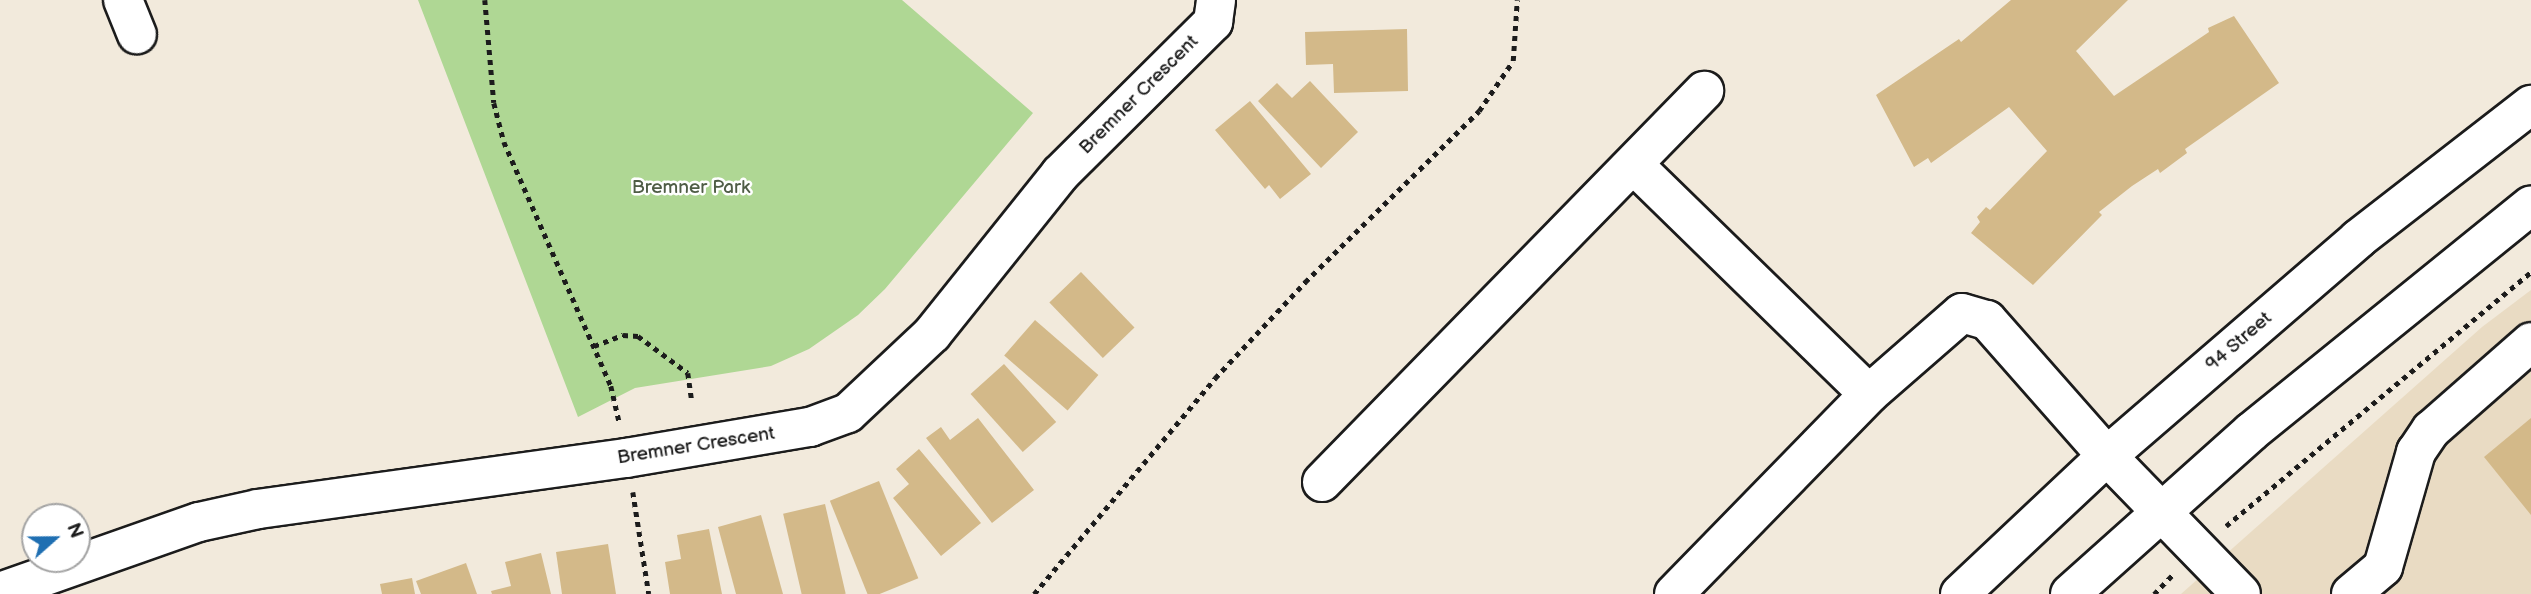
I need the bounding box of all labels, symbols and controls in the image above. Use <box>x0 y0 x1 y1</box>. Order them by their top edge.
street label: Bremner Crescent <box>1075 31 1203 159</box>
park label: Bremner Park <box>632 177 750 199</box>
street label: 94 Street <box>2201 307 2277 377</box>
street label: Bremner Crescent <box>616 422 776 470</box>
north arrow <box>21 503 91 573</box>
text: N <box>61 520 87 542</box>

